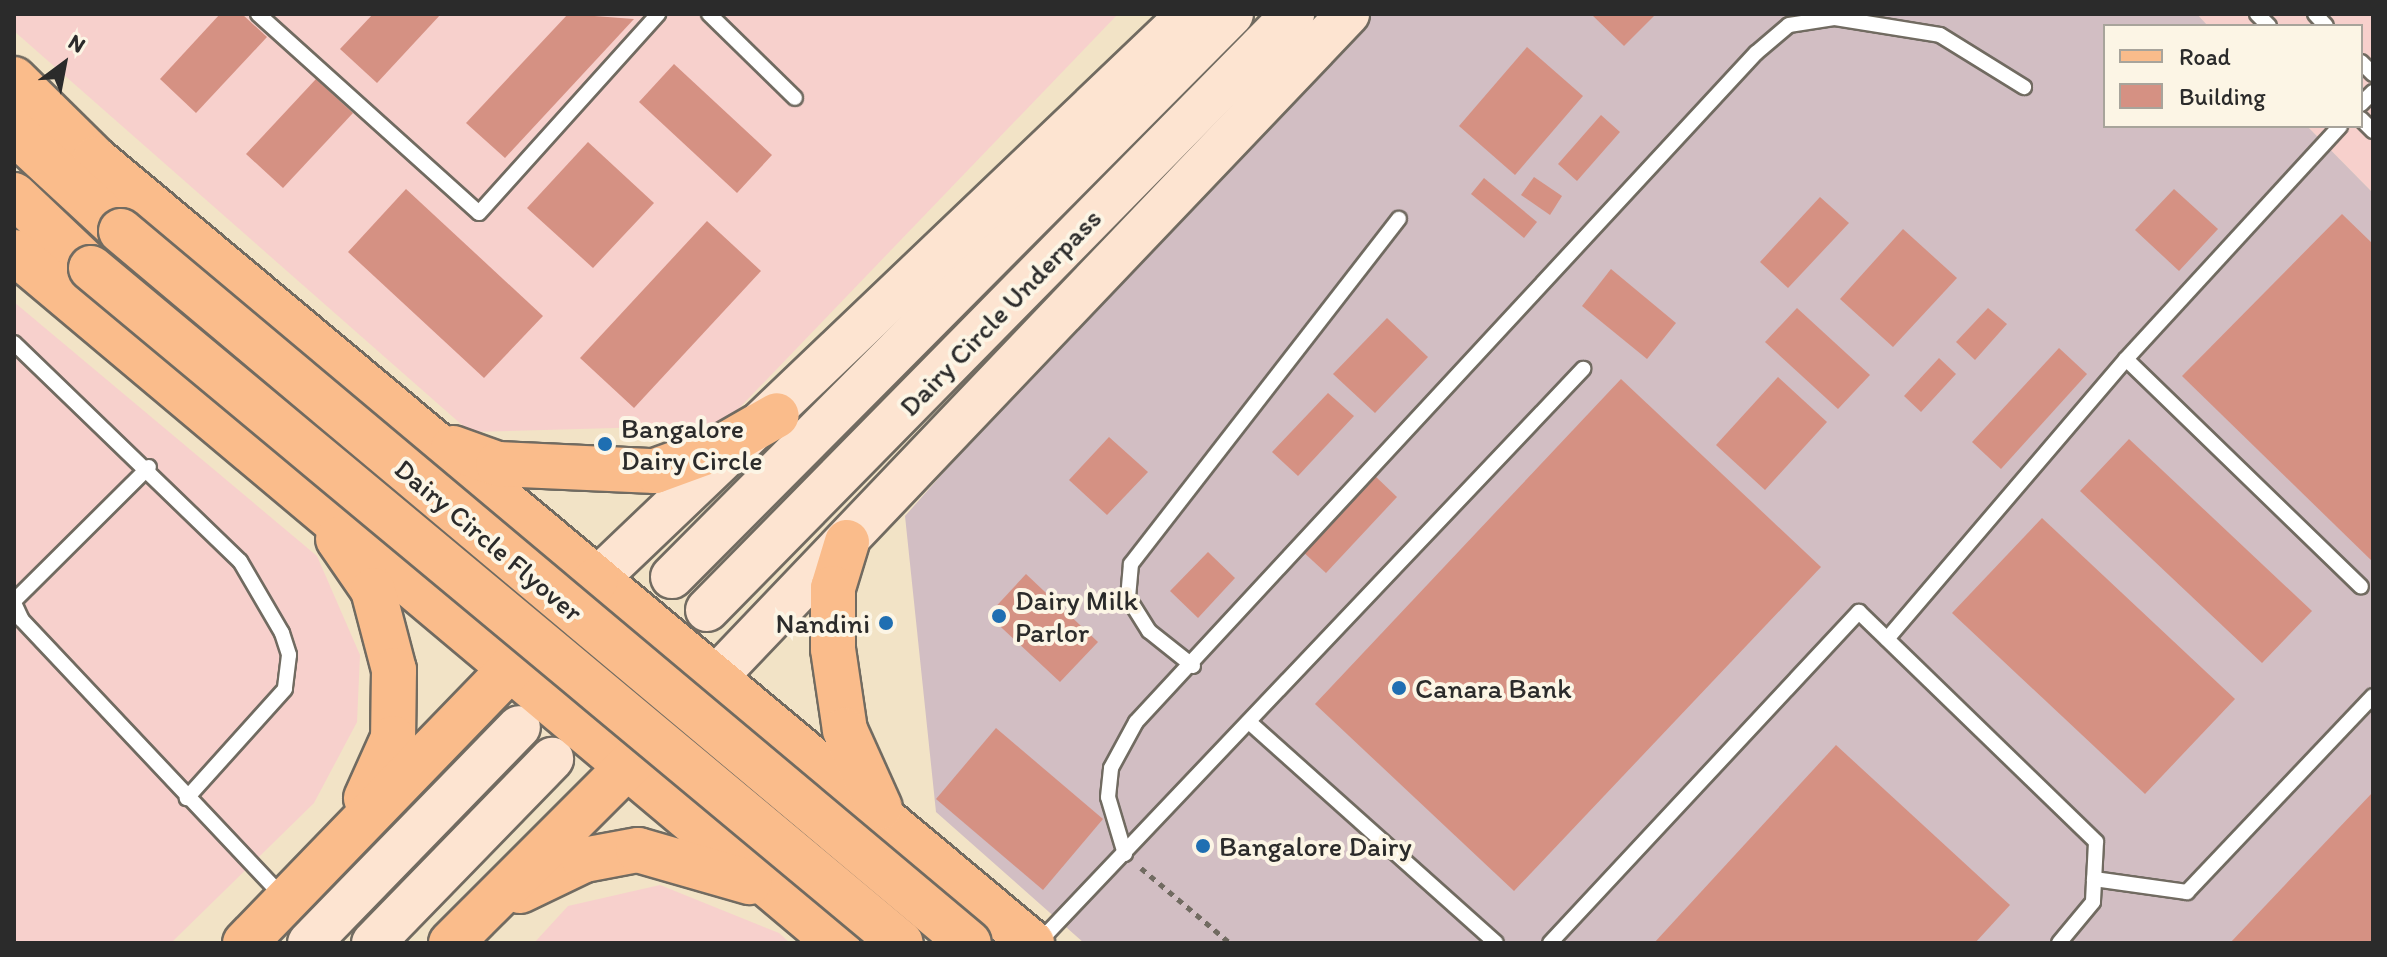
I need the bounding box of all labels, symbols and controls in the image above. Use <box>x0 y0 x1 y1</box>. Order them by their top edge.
north arrow <box>24 24 104 104</box>
legend <box>2103 24 2363 128</box>
text: N <box>64 28 90 59</box>
text: Road <box>2179 42 2231 71</box>
text: Building <box>2179 82 2266 111</box>
street label: Dairy Circle Underpass <box>892 201 1108 423</box>
place label: Bangalore Dairy Circle <box>621 411 762 477</box>
marker: Bangalore Dairy Circle <box>596 435 614 453</box>
street label: Dairy Circle Flyover <box>388 452 590 628</box>
place label: Dairy Milk Parlor <box>1015 583 1137 649</box>
place label: Nandini <box>776 606 870 640</box>
marker: Dairy Milk Parlor <box>990 607 1008 625</box>
marker: Nandini <box>877 614 895 632</box>
place label: Canara Bank <box>1415 671 1571 705</box>
marker: Canara Bank <box>1390 679 1408 697</box>
place label: Bangalore Dairy <box>1219 829 1413 863</box>
marker: Bangalore Dairy <box>1194 837 1212 855</box>

